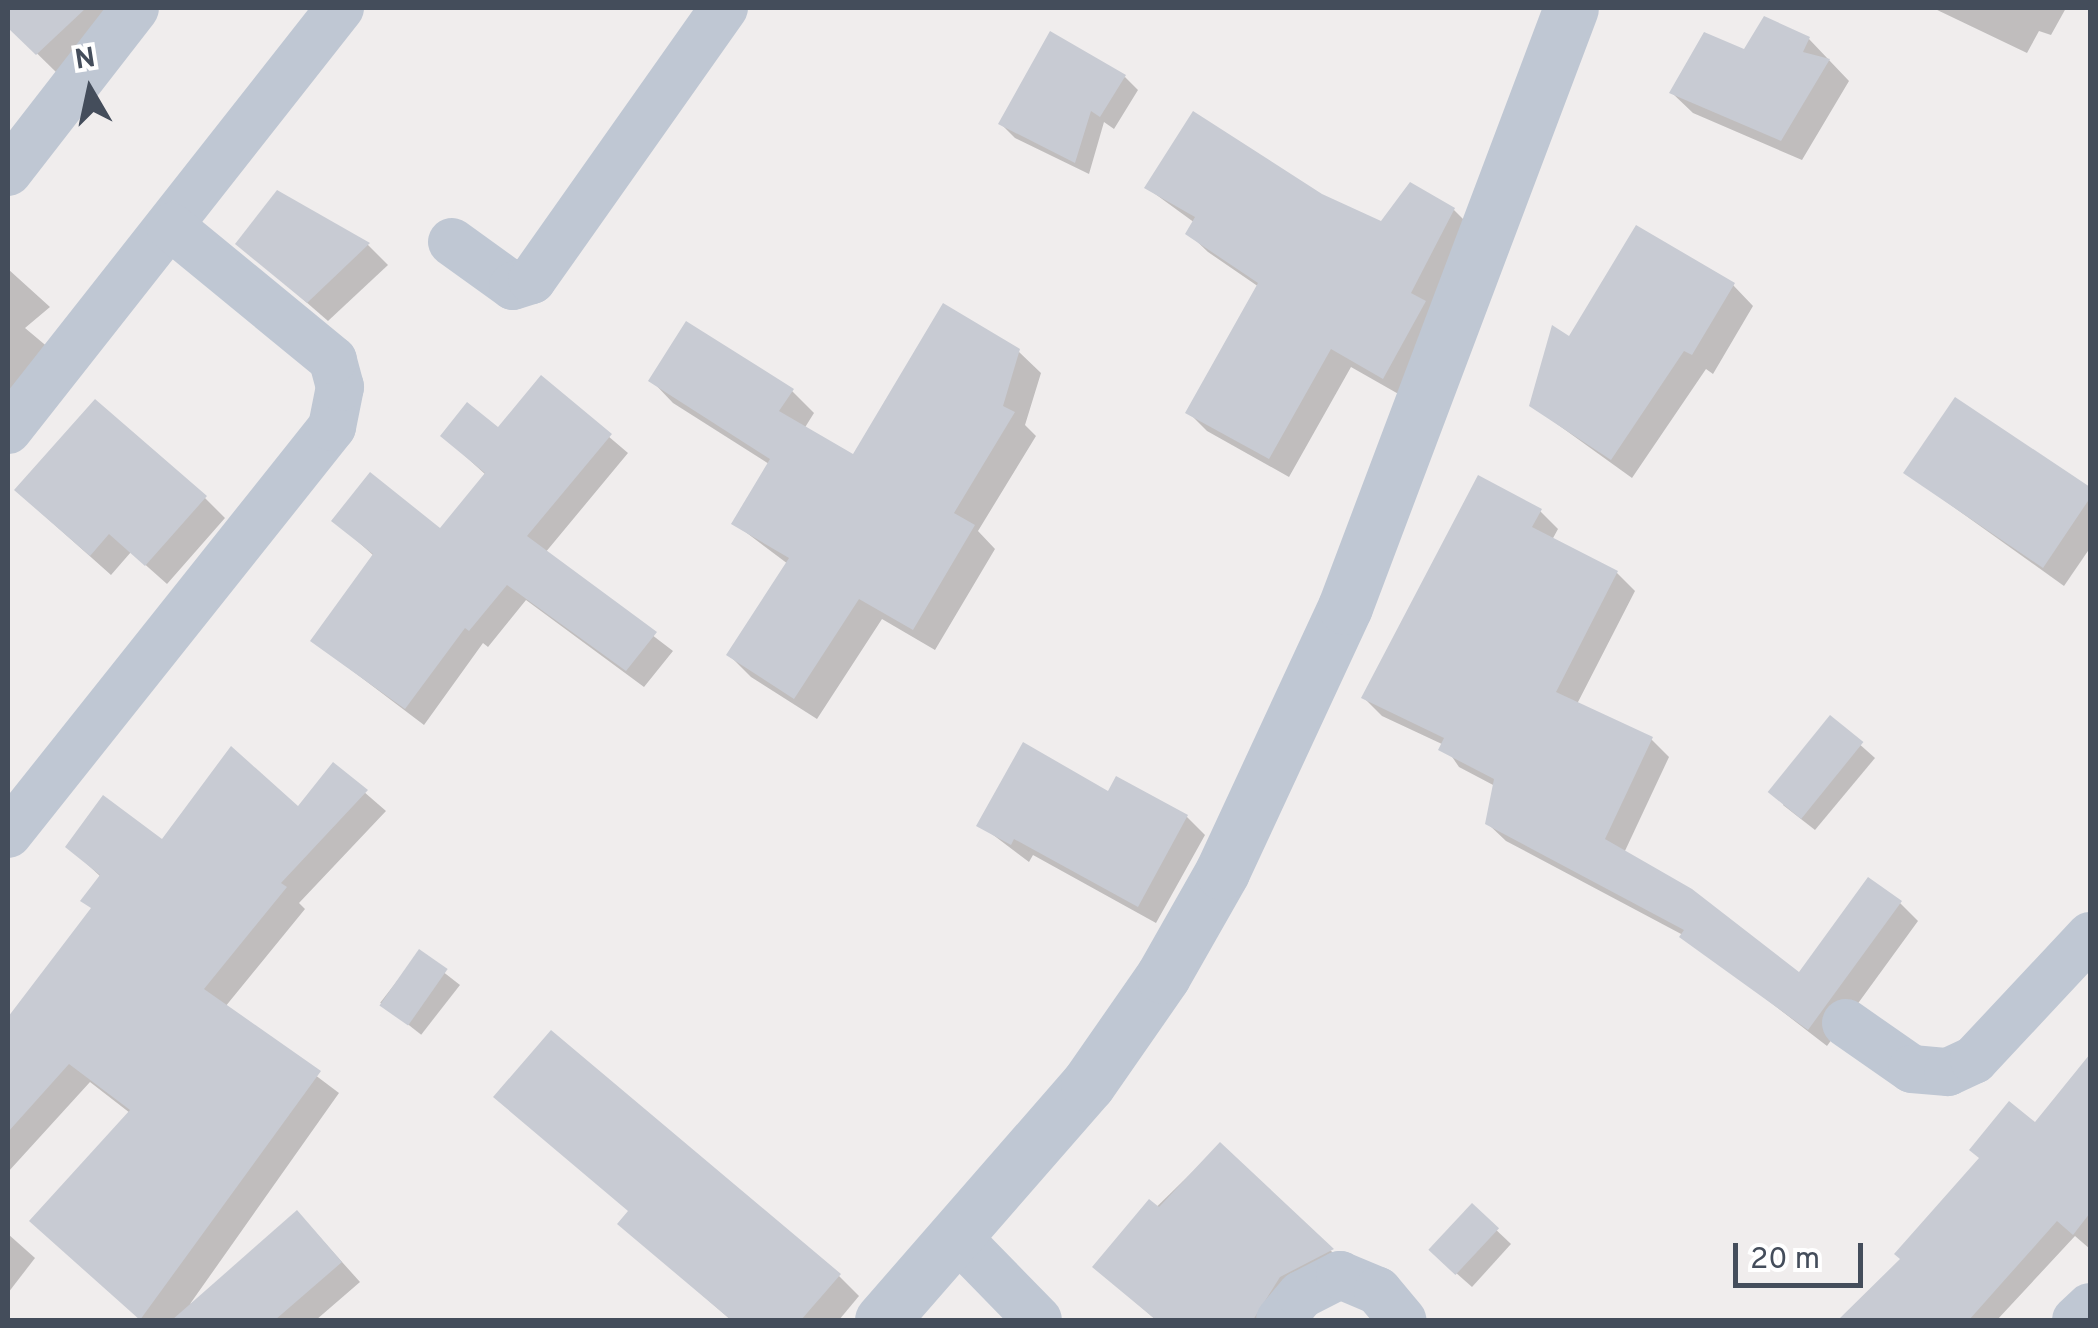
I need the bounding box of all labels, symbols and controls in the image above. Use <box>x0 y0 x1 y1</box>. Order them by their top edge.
north arrow <box>40 40 140 140</box>
text: N <box>73 41 98 80</box>
scale bar <box>1738 1223 1868 1285</box>
text: 20 m <box>1750 1242 1820 1279</box>

